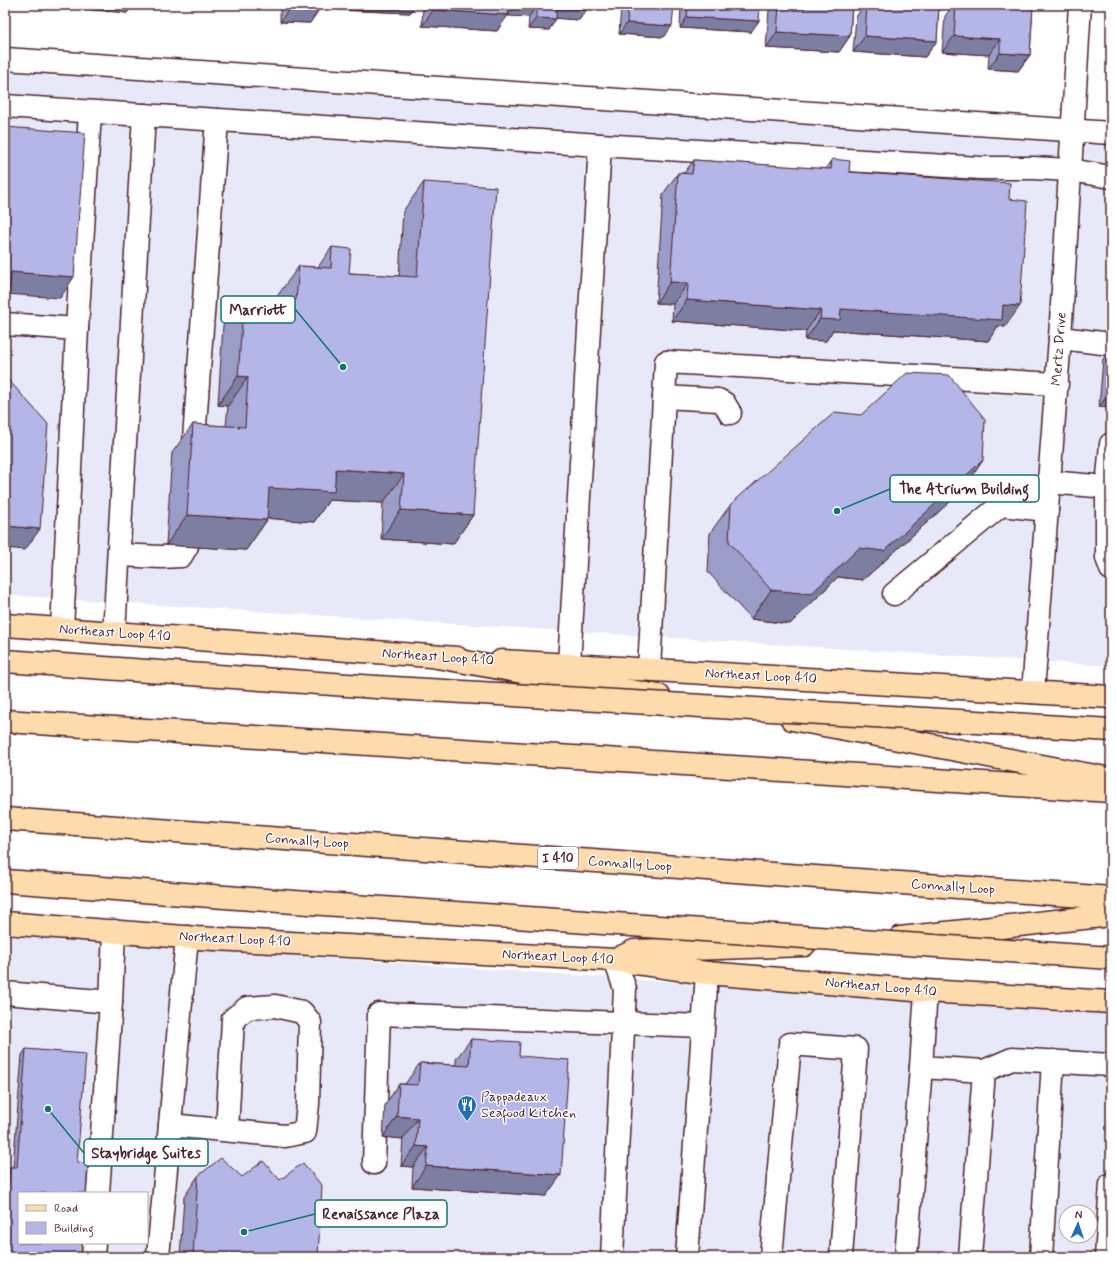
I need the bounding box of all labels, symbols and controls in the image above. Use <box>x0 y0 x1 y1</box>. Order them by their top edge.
callout: Marriott <box>221 296 295 323</box>
text: Marriott <box>229 301 287 321</box>
street label: Mertz Drive <box>1047 312 1071 386</box>
callout: The Atrium Building <box>890 475 1039 502</box>
text: The Atrium Building <box>899 480 1029 502</box>
street label: Northeast Loop 410 <box>58 620 172 646</box>
street label: Northeast Loop 410 <box>381 644 495 670</box>
street label: Northeast Loop 410 <box>705 664 817 688</box>
street label: Connally Loop <box>264 829 350 853</box>
road number: I 410 <box>538 847 578 869</box>
street label: Connally Loop <box>587 852 673 876</box>
street label: Connally Loop <box>910 875 996 899</box>
street label: Northeast Loop 410 <box>179 927 291 951</box>
street label: Northeast Loop 410 <box>502 945 614 969</box>
street label: Northeast Loop 410 <box>824 973 938 1001</box>
place label: Pappadeaux Seafood Kitchen <box>481 1088 576 1124</box>
restaurant icon: Pappadeaux Seafood Kitchen <box>456 1094 478 1122</box>
callout: Staybridge Suites <box>84 1139 208 1166</box>
text: Staybridge Suites <box>91 1144 201 1165</box>
legend <box>18 1192 148 1244</box>
callout: Renaissance Plaza <box>315 1200 447 1227</box>
text: Road <box>54 1201 78 1217</box>
north arrow <box>1058 1204 1098 1244</box>
text: Renaissance Plaza <box>322 1205 440 1225</box>
text: N <box>1074 1208 1082 1222</box>
text: Building <box>54 1221 94 1238</box>

